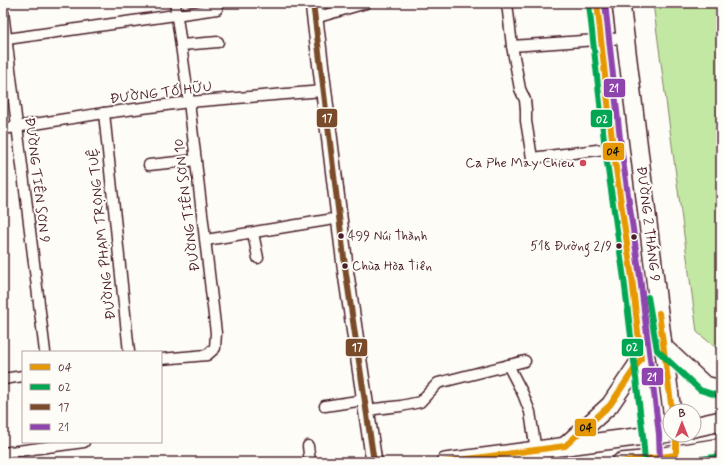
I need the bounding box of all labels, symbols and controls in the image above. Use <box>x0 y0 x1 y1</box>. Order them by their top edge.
street label: ĐƯỜNG TỐ HỮU <box>109 78 213 108</box>
line badge: 21 <box>603 78 626 98</box>
text: 21 <box>609 82 619 96</box>
line badge: 17 <box>316 108 338 128</box>
line badge: 02 <box>590 109 613 128</box>
text: 17 <box>322 112 333 126</box>
text: 02 <box>596 113 608 127</box>
street label: ĐƯỜNG TIÊN SƠN 9 <box>20 116 54 244</box>
street label: ĐƯỜNG TIÊN SƠN 10 <box>170 137 204 273</box>
line badge: 04 <box>602 142 625 161</box>
text: 04 <box>607 145 620 159</box>
street label: ĐƯỜNG PHẠM TRỌNG TUỆ <box>84 147 120 321</box>
place label: Ca Phe May Chieu <box>465 154 575 172</box>
marker: Ca Phe May Chieu <box>578 158 588 168</box>
street label: ĐƯỜNG 2 THÁNG 9 <box>632 165 664 283</box>
place label: 499 Núi Thành <box>348 228 428 245</box>
marker: 499 Núi Thành <box>336 231 346 241</box>
unlabelled marker <box>629 232 639 242</box>
place label: 518 Đường 2/9 <box>530 238 612 257</box>
marker: 518 Đường 2/9 <box>614 241 624 251</box>
place label: Chùa Hòa Tiên <box>352 258 432 275</box>
marker: Chùa Hòa Tiên <box>340 261 350 271</box>
line badge: 17 <box>345 338 368 357</box>
line badge: 02 <box>621 338 644 357</box>
text: 17 <box>352 341 363 355</box>
text: 02 <box>626 341 638 355</box>
legend <box>22 351 162 443</box>
text: 04 <box>58 360 72 376</box>
line badge: 21 <box>641 367 664 386</box>
text: 21 <box>647 371 657 385</box>
text: 02 <box>58 380 71 396</box>
text: 17 <box>58 400 69 416</box>
north arrow <box>662 403 702 443</box>
text: B <box>679 407 686 421</box>
line badge: 04 <box>574 418 597 437</box>
text: 21 <box>58 420 69 436</box>
text: 04 <box>580 421 593 435</box>

